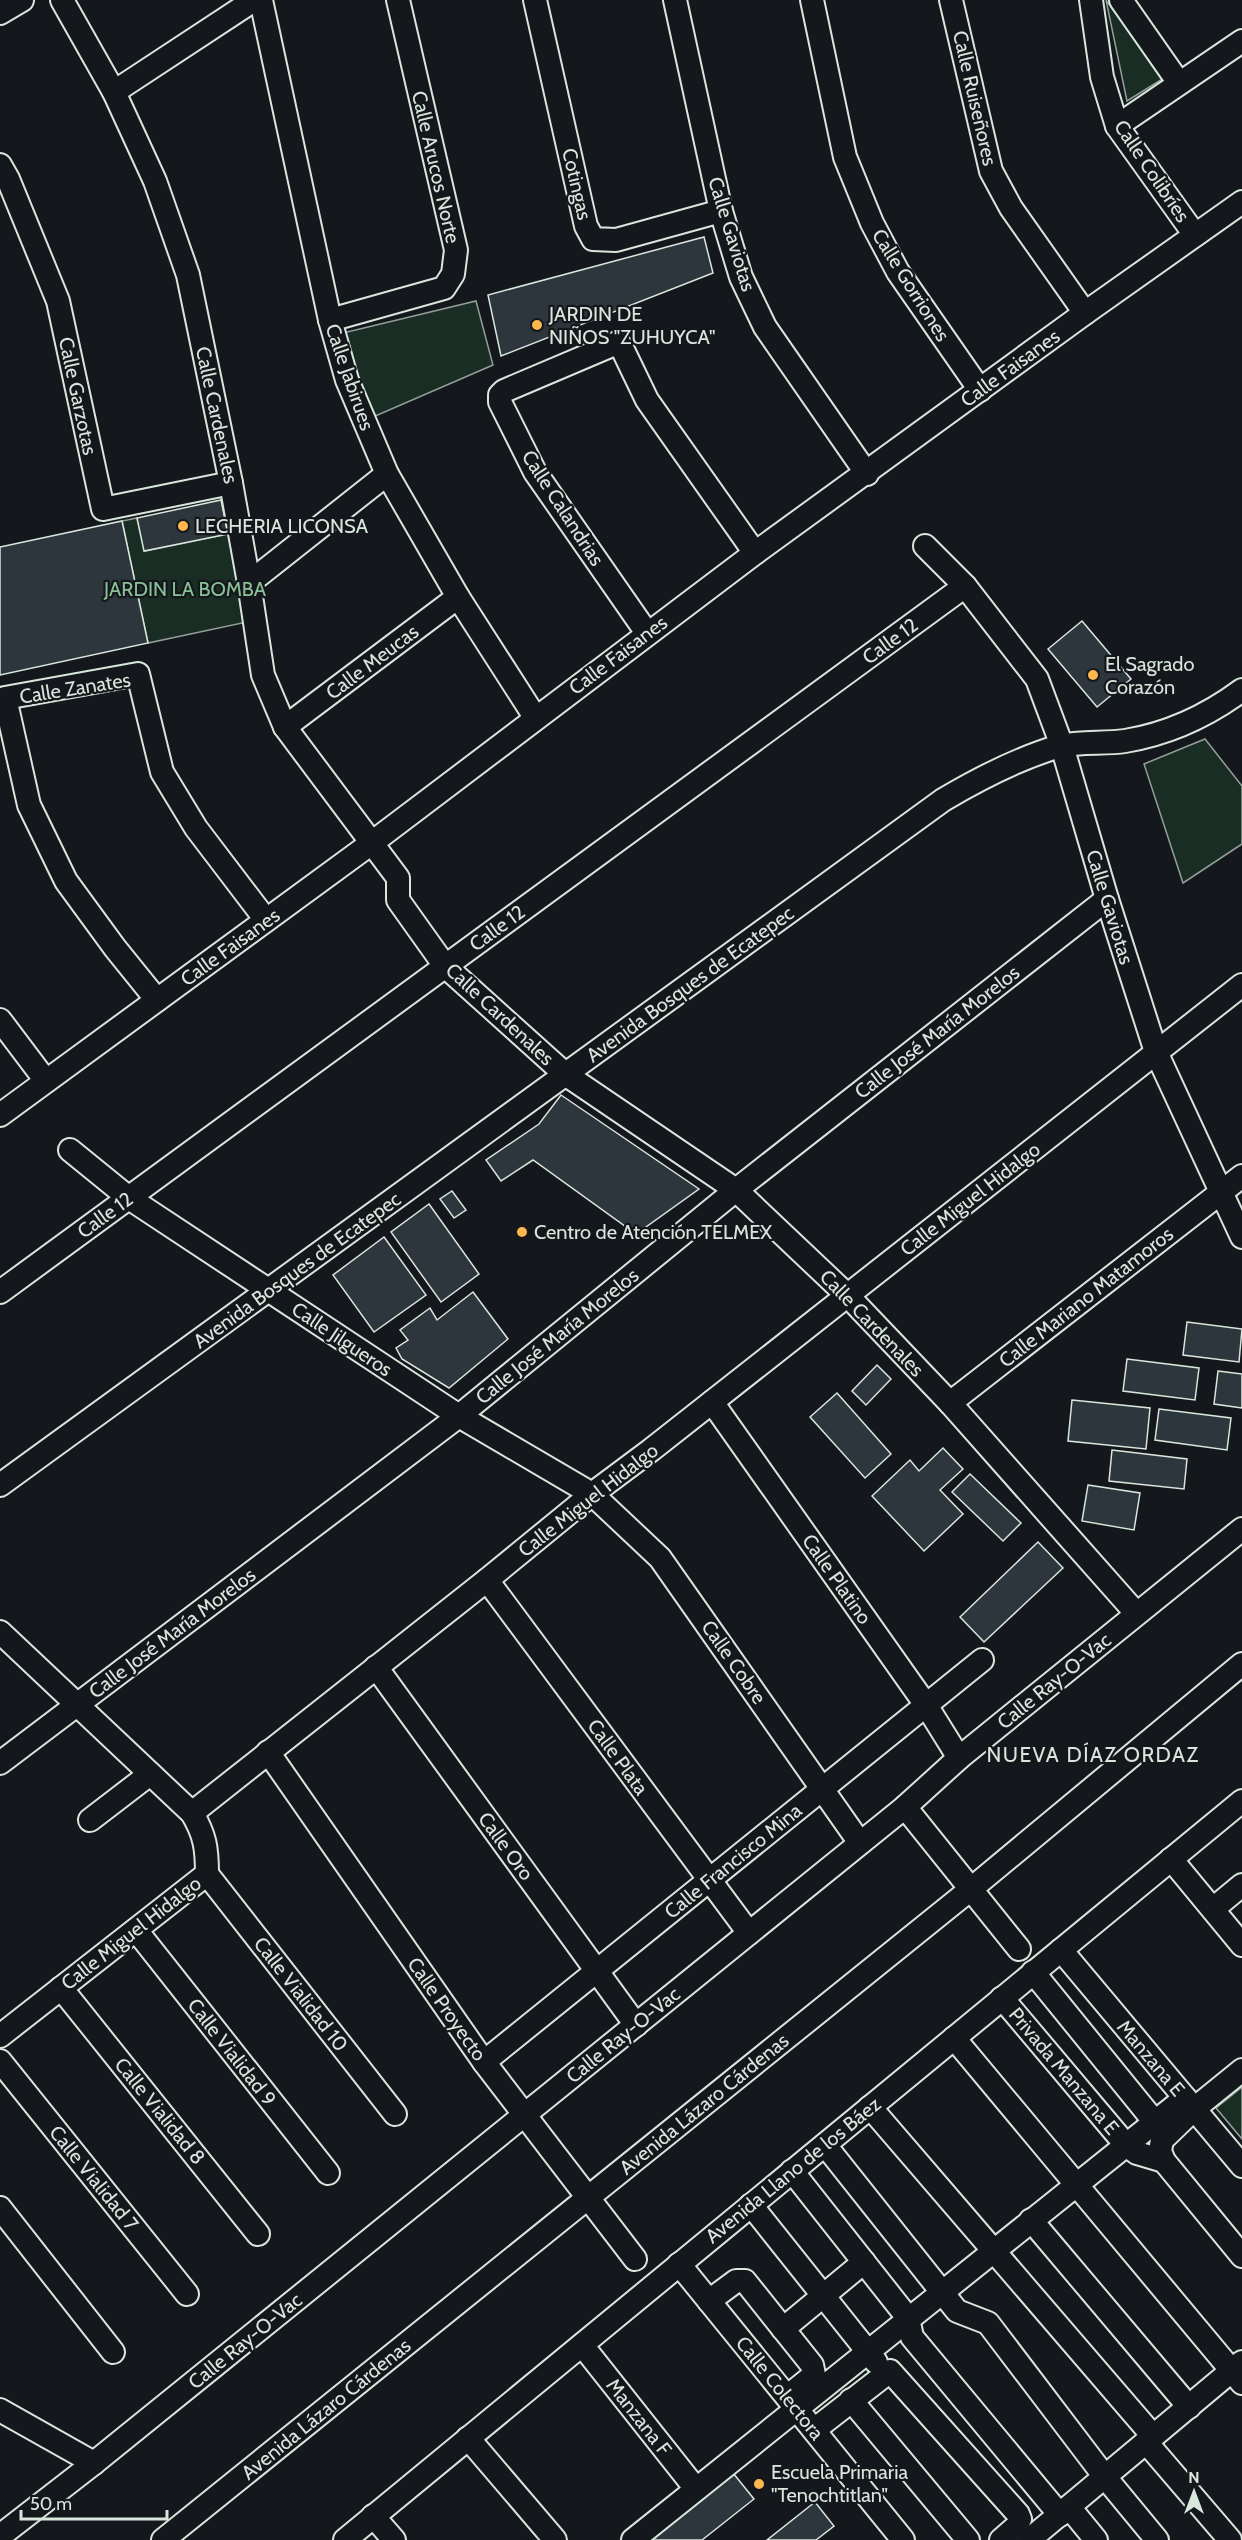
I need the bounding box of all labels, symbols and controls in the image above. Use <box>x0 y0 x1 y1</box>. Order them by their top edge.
street label: Calle Ruiseñores <box>948 28 1002 168</box>
street label: Calle Arucos Norte <box>407 88 465 246</box>
street label: Calle Colibríes <box>1109 115 1195 227</box>
street label: Cotingas <box>557 146 597 222</box>
street label: Calle Gaviotas <box>703 174 761 294</box>
street label: Calle Gorriones <box>867 224 955 346</box>
place label: JARDIN DE NIÑOS "ZUHUYCA" <box>548 302 715 349</box>
marker: JARDIN DE NIÑOS "ZUHUYCA" <box>530 318 544 332</box>
street label: Calle Jabirues <box>321 321 379 433</box>
street label: Calle Faisanes <box>956 324 1064 412</box>
street label: Calle Garzotas <box>54 335 102 457</box>
street label: Calle Cardenales <box>191 344 243 486</box>
street label: Calle Calandrias <box>517 446 609 570</box>
place label: LECHERIA LICONSA <box>195 514 369 538</box>
marker: LECHERIA LICONSA <box>176 519 190 533</box>
park label: JARDIN LA BOMBA <box>103 577 267 601</box>
street label: Calle Faisanes <box>564 610 672 700</box>
street label: Calle 12 <box>857 613 923 669</box>
street label: Calle Meucas <box>321 619 423 705</box>
place label: El Sagrado Corazón <box>1105 652 1194 699</box>
street label: Calle Zanates <box>18 667 132 709</box>
marker: El Sagrado Corazón <box>1086 668 1100 682</box>
street label: Calle Gaviotas <box>1081 847 1139 967</box>
street label: Calle 12 <box>464 900 530 956</box>
street label: Avenida Bosques de Ecatepec <box>582 901 798 1067</box>
street label: Calle Faisanes <box>176 903 284 991</box>
street label: Calle Cardenales <box>441 958 559 1070</box>
street label: Calle José María Morelos <box>850 960 1024 1104</box>
street label: Calle Miguel Hidalgo <box>895 1137 1045 1261</box>
street label: Calle 12 <box>72 1187 138 1243</box>
street label: Avenida Bosques de Ecatepec <box>189 1187 405 1353</box>
place label: Centro de Atención TELMEX <box>534 1220 772 1244</box>
street label: Calle Mariano Matamoros <box>994 1222 1178 1372</box>
marker: Centro de Atención TELMEX <box>515 1225 529 1239</box>
street label: Calle José María Morelos <box>471 1263 643 1409</box>
street label: Calle Cardenales <box>815 1265 929 1381</box>
street label: Calle Jilgueros <box>287 1297 397 1381</box>
street label: Calle Miguel Hidalgo <box>513 1438 663 1562</box>
street label: Calle Platino <box>797 1529 877 1629</box>
street label: Calle José María Morelos <box>84 1563 260 1703</box>
street label: Calle Cobre <box>697 1616 771 1708</box>
street label: Calle Ray-O-Vac <box>992 1628 1116 1734</box>
street label: Calle Plata <box>582 1714 654 1800</box>
district label: NUEVA DÍAZ ORDAZ <box>986 1742 1200 1767</box>
street label: Calle Francisco Mina <box>660 1798 807 1924</box>
street label: Calle Oro <box>473 1807 539 1885</box>
street label: Calle Miguel Hidalgo <box>56 1871 206 1995</box>
street label: Calle Vialidad 10 <box>249 1932 353 2056</box>
street label: Calle Proyecto <box>402 1953 492 2065</box>
street label: Calle Ray-O-Vac <box>561 1982 685 2088</box>
street label: Calle Vialidad 9 <box>183 1994 281 2110</box>
street label: Privada Manzana E <box>1004 2003 1124 2139</box>
street label: Manzana E <box>1112 2015 1190 2101</box>
street label: Avenida Lázaro Cárdenas <box>615 2028 793 2180</box>
street label: Calle Vialidad 8 <box>110 2053 210 2169</box>
street label: Avenida Llano de los Báez <box>701 2092 885 2248</box>
street label: Calle Vialidad 7 <box>44 2121 144 2235</box>
street label: Calle Ray-O-Vac <box>183 2288 307 2394</box>
street label: Calle Colectora <box>731 2331 829 2445</box>
street label: Avenida Lázaro Cárdenas <box>237 2333 415 2485</box>
street label: Manzana F <box>601 2373 677 2461</box>
place label: Escuela Primaria "Tenochtitlan" <box>771 2460 908 2507</box>
north arrow <box>1164 2462 1224 2522</box>
text: N <box>1188 2468 1200 2487</box>
marker: Escuela Primaria "Tenochtitlan" <box>752 2477 766 2491</box>
scale bar <box>21 2483 166 2521</box>
text: 50 m <box>30 2493 72 2515</box>

